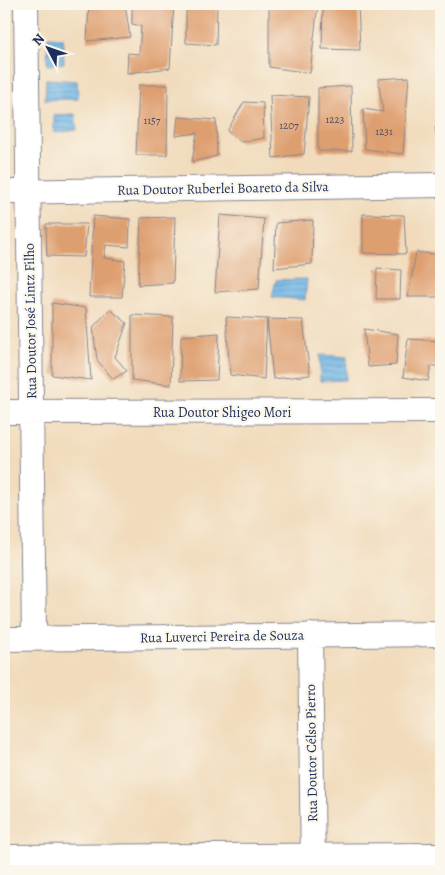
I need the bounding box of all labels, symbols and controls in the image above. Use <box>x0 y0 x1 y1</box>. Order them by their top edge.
north arrow <box>22 22 72 72</box>
text: N <box>28 30 49 50</box>
house number: 1223 <box>326 112 344 127</box>
house number: 1157 <box>144 113 161 128</box>
house number: 1207 <box>279 118 299 133</box>
house number: 1231 <box>375 124 393 139</box>
street label: Rua Doutor Ruberlei Boareto da Silva <box>117 177 329 200</box>
street label: Rua Doutor José Lintz Filho <box>20 243 41 399</box>
street label: Rua Doutor Shigeo Mori <box>153 403 291 422</box>
street label: Rua Luverci Pereira de Souza <box>140 626 305 647</box>
street label: Rua Doutor Célso Pierro <box>301 684 322 822</box>

